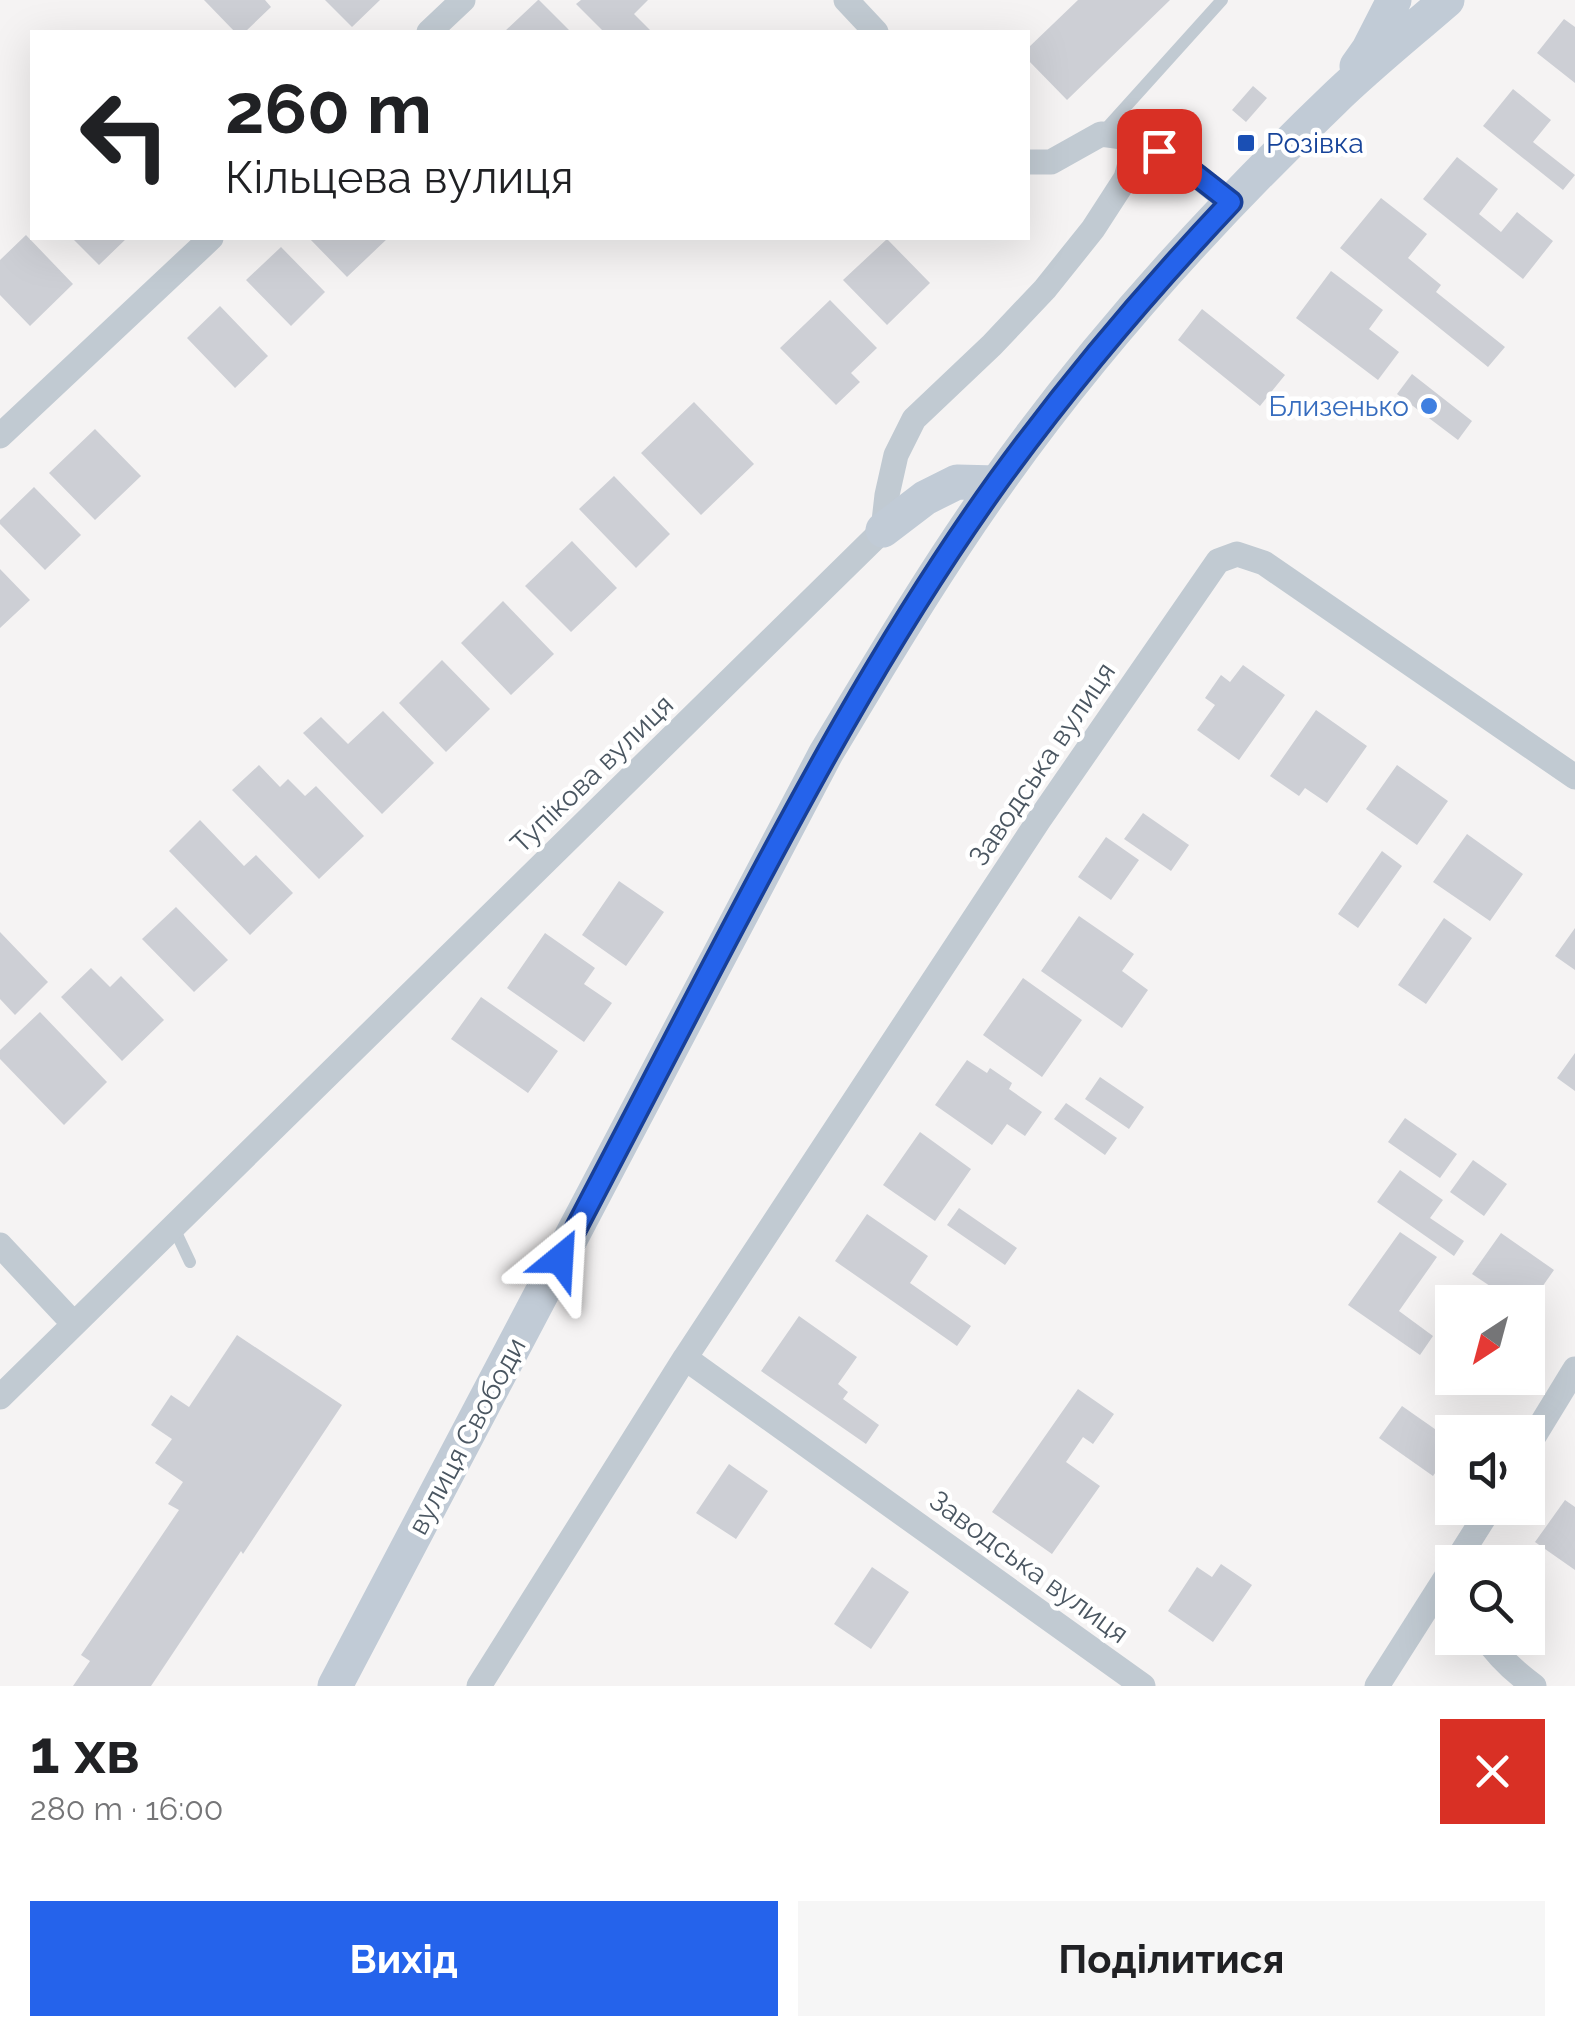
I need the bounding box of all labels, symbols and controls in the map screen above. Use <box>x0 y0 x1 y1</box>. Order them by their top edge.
text: 260 m <box>225 67 432 149</box>
icon: left <box>60 70 190 200</box>
pin <box>1117 109 1202 194</box>
icon: arrive <box>1132 124 1187 179</box>
place label: Розівка <box>1266 127 1364 160</box>
marker: Розівка <box>1235 132 1257 154</box>
text: Кільцева вулиця <box>225 151 574 204</box>
place label: Близенько <box>1268 390 1409 423</box>
marker: Близенько <box>1418 395 1440 417</box>
street label: Заводська вулиця <box>962 656 1122 872</box>
street label: Тупікова вулиця <box>504 688 680 860</box>
position arrow <box>508 1207 612 1311</box>
north arrow <box>1435 1285 1545 1395</box>
map controls <box>1435 1285 1545 1655</box>
street label: вулиця Свободи <box>401 1332 533 1540</box>
button: sound <box>1435 1415 1545 1525</box>
street label: Заводська вулиця <box>923 1484 1135 1650</box>
button: search <box>1435 1545 1545 1655</box>
text: 1 хв <box>30 1717 140 1787</box>
button: close <box>1440 1719 1545 1824</box>
text: 280 m · 16:00 <box>30 1790 223 1827</box>
button: Вихід <box>30 1901 778 2016</box>
button: Поділитися <box>798 1901 1545 2016</box>

